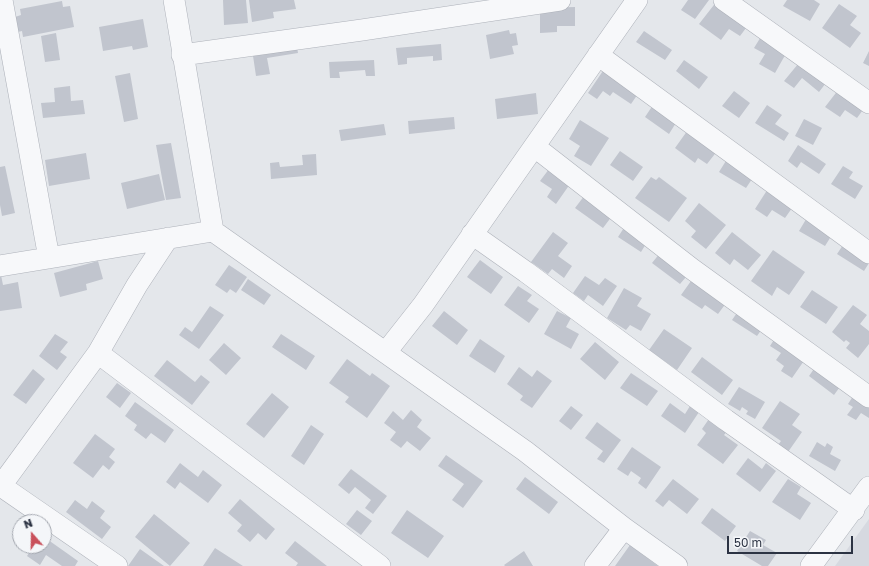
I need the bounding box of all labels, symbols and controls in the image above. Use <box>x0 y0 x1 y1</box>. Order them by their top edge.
north arrow <box>12 514 52 554</box>
text: N <box>22 516 34 531</box>
scale bar <box>729 528 855 554</box>
text: 50 m <box>734 535 762 550</box>

